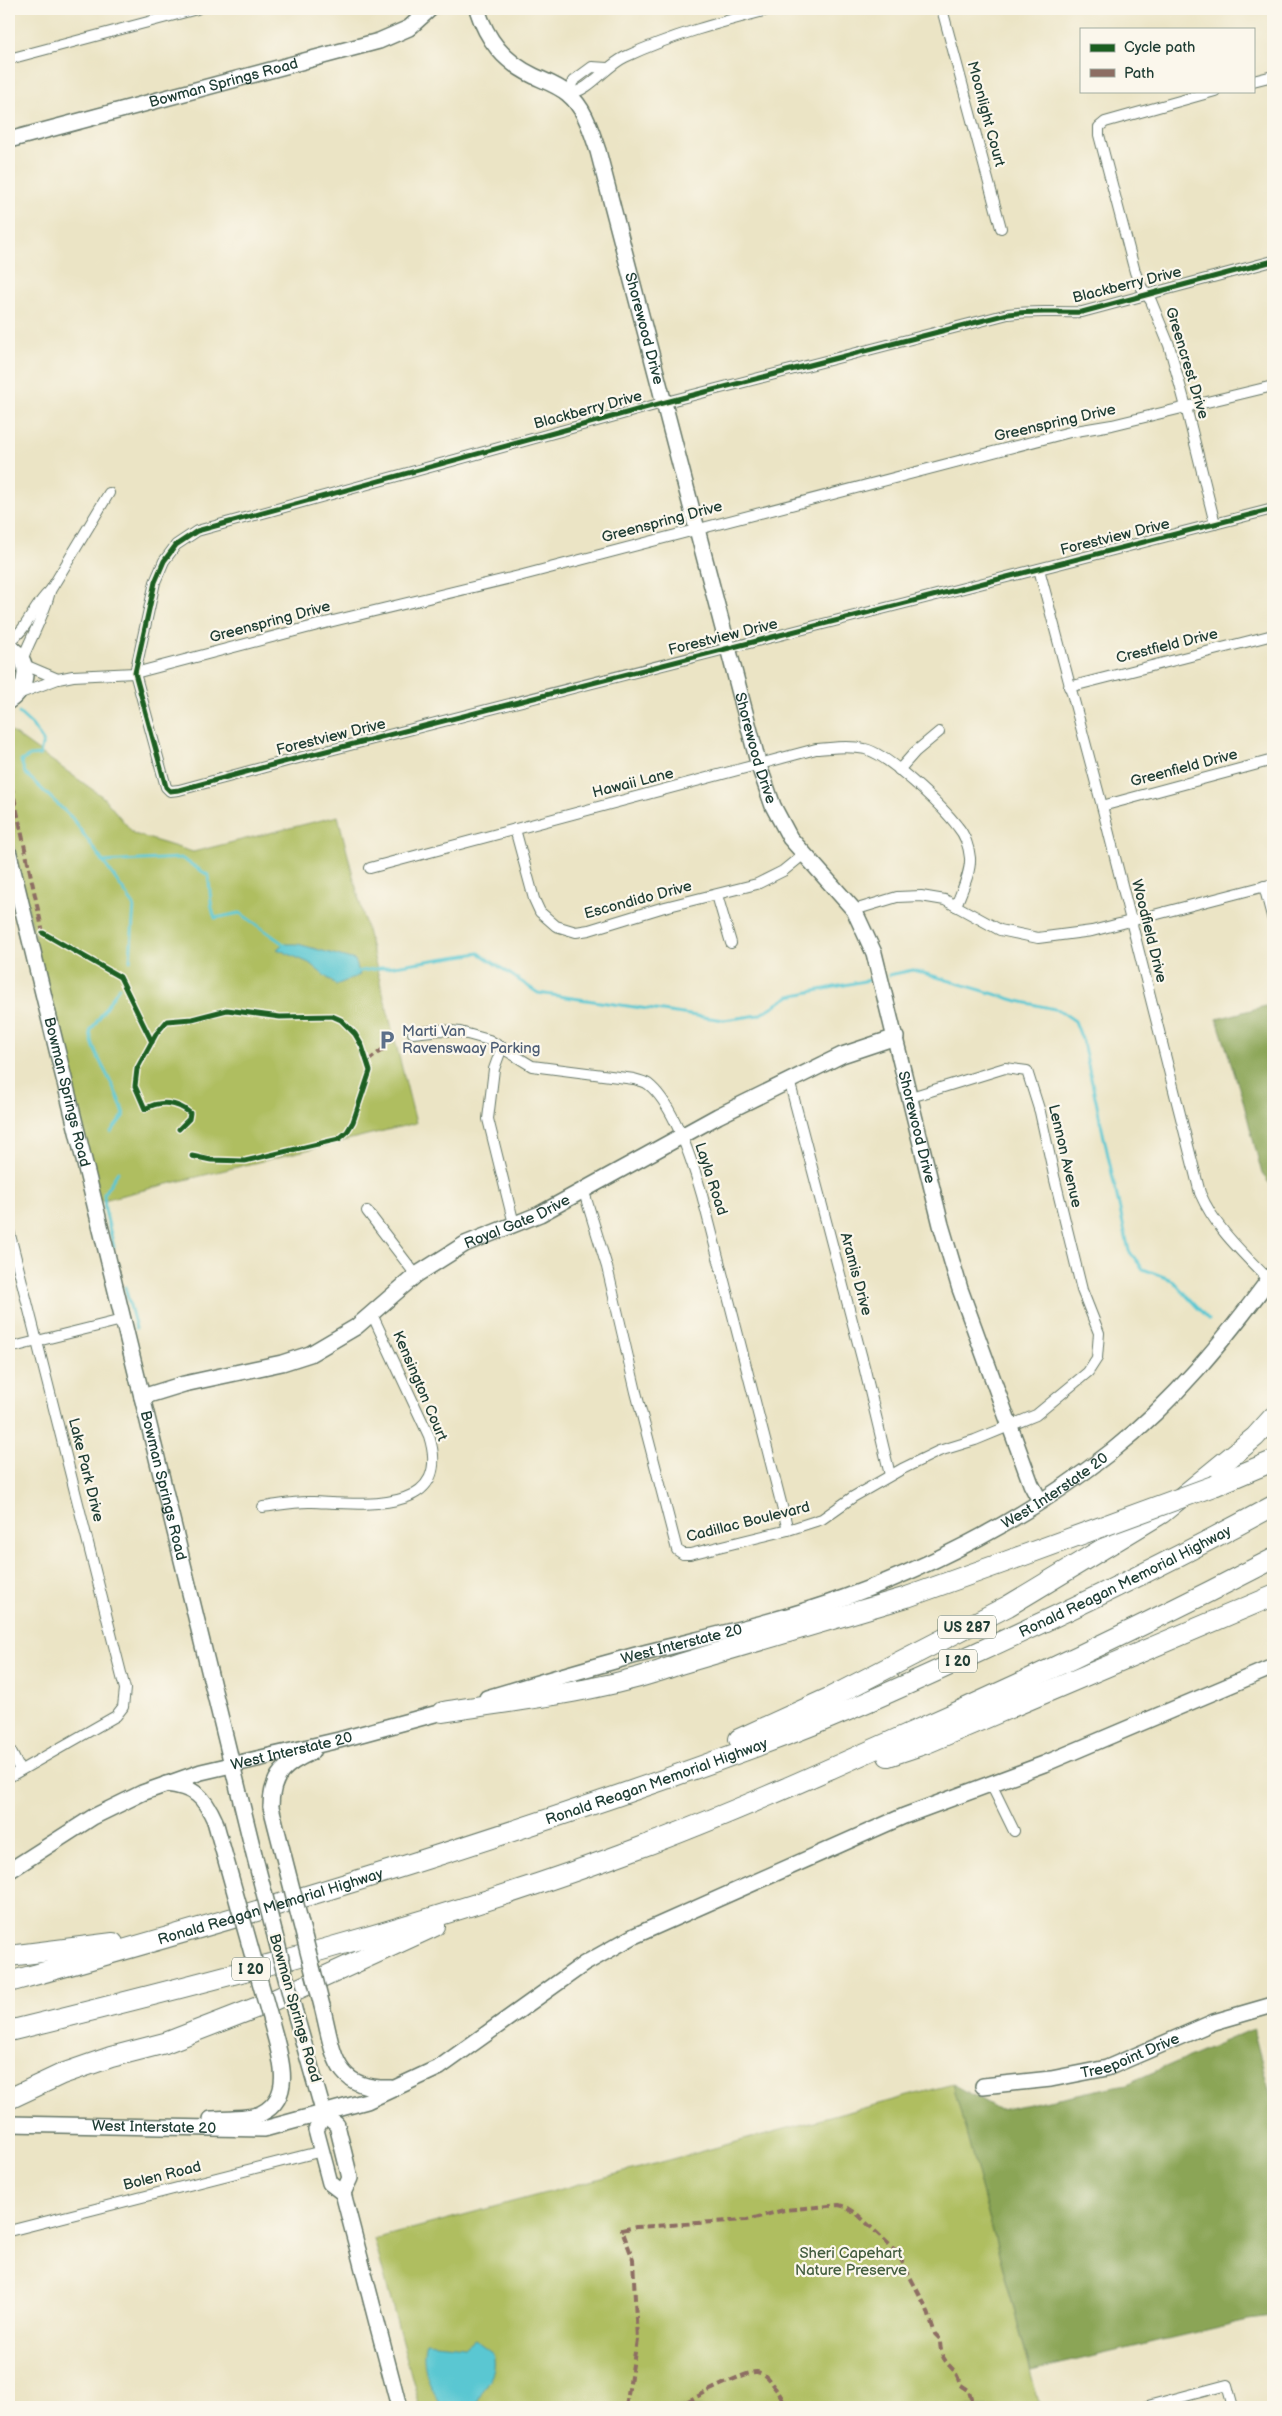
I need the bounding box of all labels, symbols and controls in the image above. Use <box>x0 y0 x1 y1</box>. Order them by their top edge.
legend <box>1080 28 1254 92</box>
text: Cycle path <box>1124 38 1195 57</box>
street label: Bowman Springs Road <box>147 54 300 112</box>
street label: Moonlight Court <box>963 59 1009 169</box>
text: Path <box>1124 64 1154 83</box>
street label: Blackberry Drive <box>1071 262 1183 308</box>
street label: Shorewood Drive <box>621 270 668 386</box>
street label: Greencrest Drive <box>1161 305 1213 421</box>
street label: Blackberry Drive <box>532 386 644 434</box>
street label: Greenspring Drive <box>992 400 1118 446</box>
street label: Greenspring Drive <box>600 497 724 547</box>
street label: Forestview Drive <box>1058 514 1172 560</box>
street label: Greenspring Drive <box>208 597 332 647</box>
street label: Forestview Drive <box>666 614 780 660</box>
street label: Crestfield Drive <box>1114 624 1220 668</box>
street label: Shorewood Drive <box>731 690 781 806</box>
street label: Forestview Drive <box>274 714 388 760</box>
street label: Greenfield Drive <box>1128 745 1240 791</box>
street label: Hawaii Lane <box>590 764 676 802</box>
street label: Escondido Drive <box>582 876 694 924</box>
street label: Woodfield Drive <box>1127 877 1171 985</box>
street label: Bowman Springs Road <box>40 1015 95 1169</box>
place label: Marti Van Ravenswaay Parking <box>402 1022 540 1058</box>
parking icon: Marti Van Ravenswaay Parking <box>376 1029 398 1051</box>
street label: Shorewood Drive <box>894 1069 940 1185</box>
street label: Lennon Avenue <box>1044 1103 1086 1210</box>
street label: Layla Road <box>690 1140 732 1218</box>
street label: Royal Gate Drive <box>461 1190 573 1253</box>
street label: Aramis Drive <box>836 1230 876 1318</box>
street label: Kensington Court <box>388 1328 452 1444</box>
street label: Bowman Springs Road <box>136 1408 191 1562</box>
street label: Lake Park Drive <box>64 1416 108 1524</box>
street label: West Interstate 20 <box>998 1448 1112 1533</box>
street label: Cadillac Boulevard <box>684 1497 812 1547</box>
street label: Ronald Reagan Memorial Highway <box>1016 1521 1235 1641</box>
road number: US 287 <box>938 1615 996 1638</box>
street label: West Interstate 20 <box>619 1619 744 1668</box>
road number: I 20 <box>939 1650 977 1672</box>
street label: West Interstate 20 <box>229 1727 355 1774</box>
street label: Ronald Reagan Memorial Highway <box>543 1733 770 1829</box>
street label: Ronald Reagan Memorial Highway <box>155 1864 385 1949</box>
street label: Bowman Springs Road <box>265 1932 325 2084</box>
road number: I 20 <box>232 1958 270 1980</box>
street label: Treepoint Drive <box>1079 2029 1182 2082</box>
street label: West Interstate 20 <box>92 2116 216 2138</box>
street label: Bolen Road <box>121 2157 203 2195</box>
park label: Sheri Capehart Nature Preserve <box>795 2244 907 2280</box>

